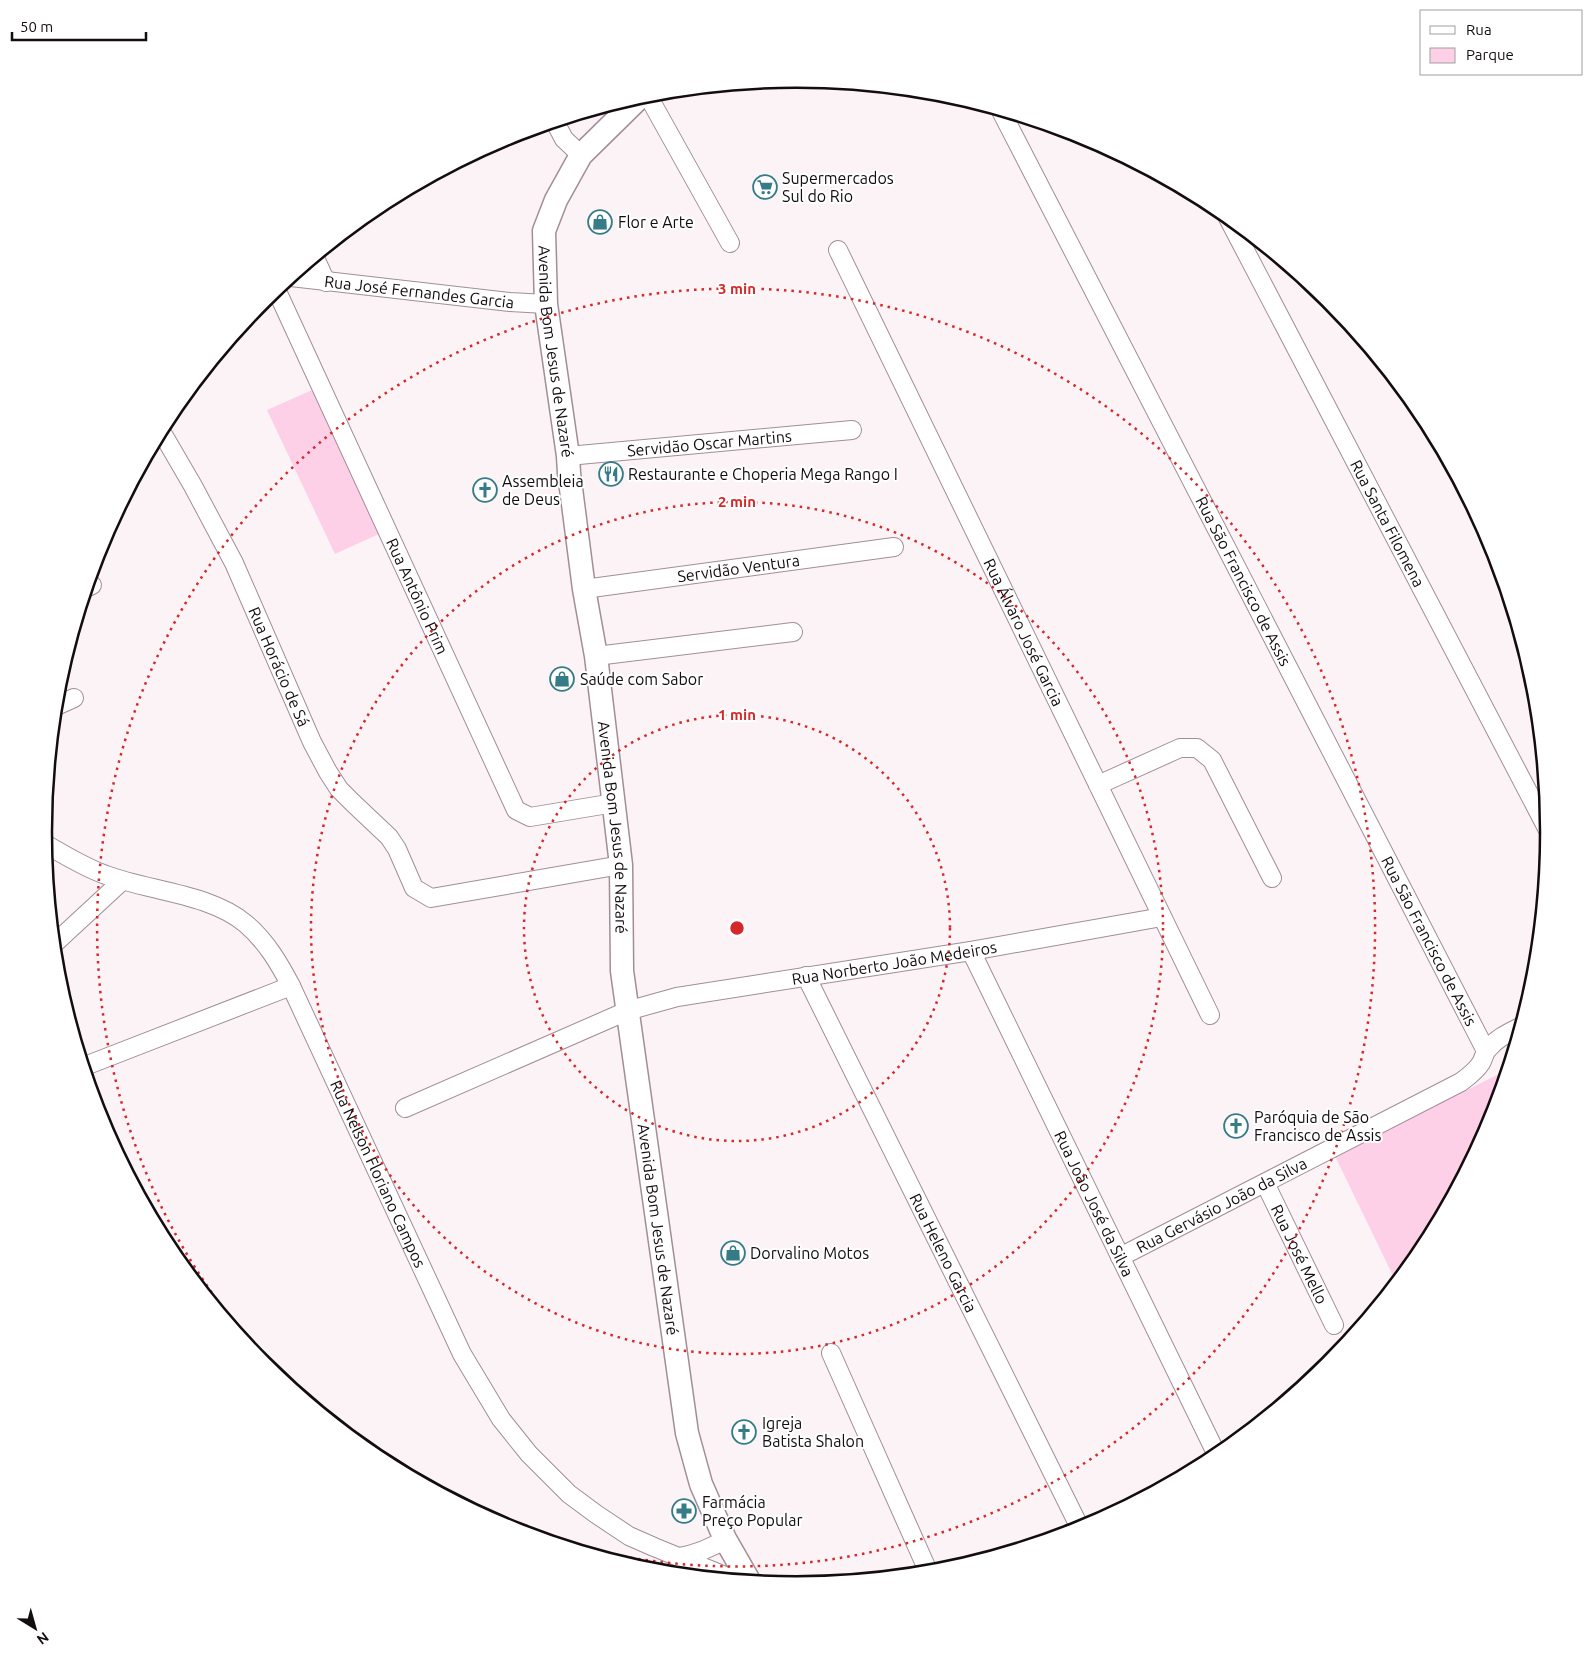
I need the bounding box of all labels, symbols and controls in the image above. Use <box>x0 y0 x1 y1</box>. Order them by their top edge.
scale bar <box>12 10 146 42</box>
legend <box>1420 10 1583 75</box>
text: 50 m <box>20 18 53 35</box>
text: Rua <box>1466 21 1492 38</box>
text: Parque <box>1466 46 1514 63</box>
place label: Supermercados Sul do Rio <box>782 169 894 205</box>
supermarket icon: Supermercados Sul do Rio <box>752 174 778 200</box>
shop icon: Flor e Arte <box>587 209 613 235</box>
place label: Flor e Arte <box>618 213 694 231</box>
street label: Avenida Bom Jesus de Nazaré <box>535 245 577 459</box>
street label: Rua José Fernandes Garcia <box>323 272 515 311</box>
text: 3 min <box>718 280 756 297</box>
street label: Servidão Oscar Martins <box>626 427 793 460</box>
street label: Rua Santa Filomena <box>1347 457 1428 590</box>
restaurant icon: Restaurante e Choperia Mega Rango I <box>598 461 624 487</box>
place label: Restaurante e Choperia Mega Rango I <box>628 465 898 483</box>
place label: Assembleia de Deus <box>502 472 584 508</box>
church icon: Assembleia de Deus <box>472 477 498 503</box>
text: 2 min <box>718 493 756 510</box>
street label: Rua São Francisco de Assis <box>1192 493 1295 669</box>
street label: Rua Antônio Prim <box>383 535 452 657</box>
street label: Servidão Ventura <box>676 551 801 585</box>
street label: Rua Álvaro José Garcia <box>980 555 1067 709</box>
street label: Rua Horácio de Sá <box>245 604 313 729</box>
shop icon: Saúde com Sabor <box>549 666 575 692</box>
place label: Saúde com Sabor <box>580 670 703 688</box>
text: 1 min <box>718 706 756 723</box>
street label: Avenida Bom Jesus de Nazaré <box>595 720 631 934</box>
street label: Rua São Francisco de Assis <box>1378 853 1480 1029</box>
centre of rings <box>728 919 746 937</box>
street label: Rua Norberto João Medeiros <box>790 938 998 988</box>
street label: Rua Nelson Floriano Campos <box>327 1077 430 1270</box>
place label: Paróquia de São Francisco de Assis <box>1254 1108 1381 1144</box>
church icon: Paróquia de São Francisco de Assis <box>1223 1113 1249 1139</box>
street label: Avenida Bom Jesus de Nazaré <box>635 1122 682 1336</box>
street label: Rua João José da Silva <box>1051 1128 1137 1279</box>
street label: Rua Gervásio João da Silva <box>1133 1154 1310 1256</box>
street label: Rua Heleno Garcia <box>906 1190 981 1315</box>
street label: Rua José Mello <box>1268 1201 1331 1307</box>
shop icon: Dorvalino Motos <box>720 1240 746 1266</box>
place label: Dorvalino Motos <box>750 1244 869 1262</box>
place label: Igreja Batista Shalon <box>762 1414 864 1450</box>
church icon: Igreja Batista Shalon <box>731 1419 757 1445</box>
place label: Farmácia Preço Popular <box>702 1493 803 1529</box>
pharmacy icon: Farmácia Preço Popular <box>671 1498 697 1524</box>
north arrow <box>10 1603 60 1653</box>
text: N <box>34 1629 52 1648</box>

